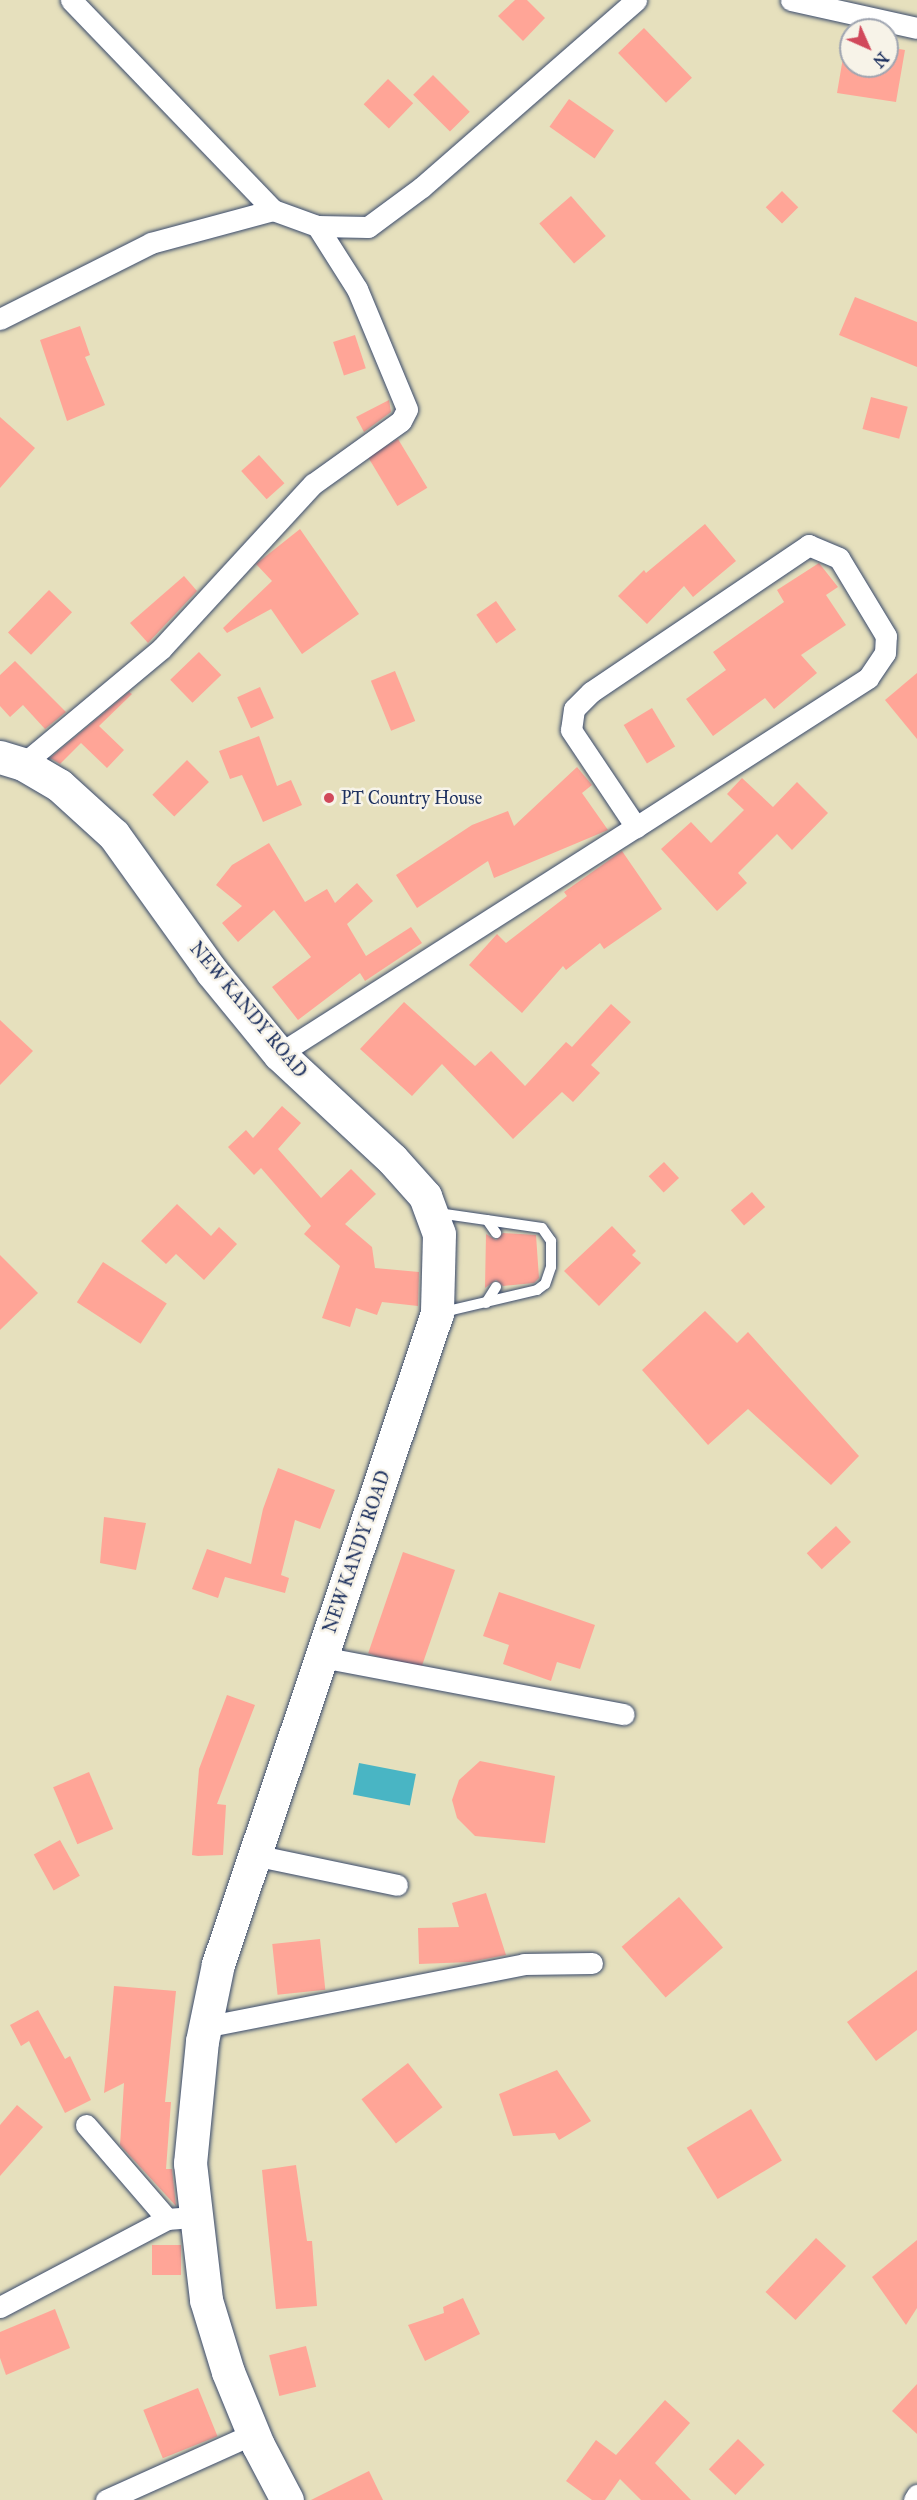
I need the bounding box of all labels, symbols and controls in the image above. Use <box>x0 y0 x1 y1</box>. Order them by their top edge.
north arrow <box>839 18 899 78</box>
text: N <box>869 48 892 71</box>
place label: PT Country House <box>341 787 482 809</box>
marker: PT Country House <box>322 791 336 805</box>
street label: NEW KANDY ROAD <box>185 938 311 1082</box>
street label: NEW KANDY ROAD <box>319 1468 395 1636</box>

